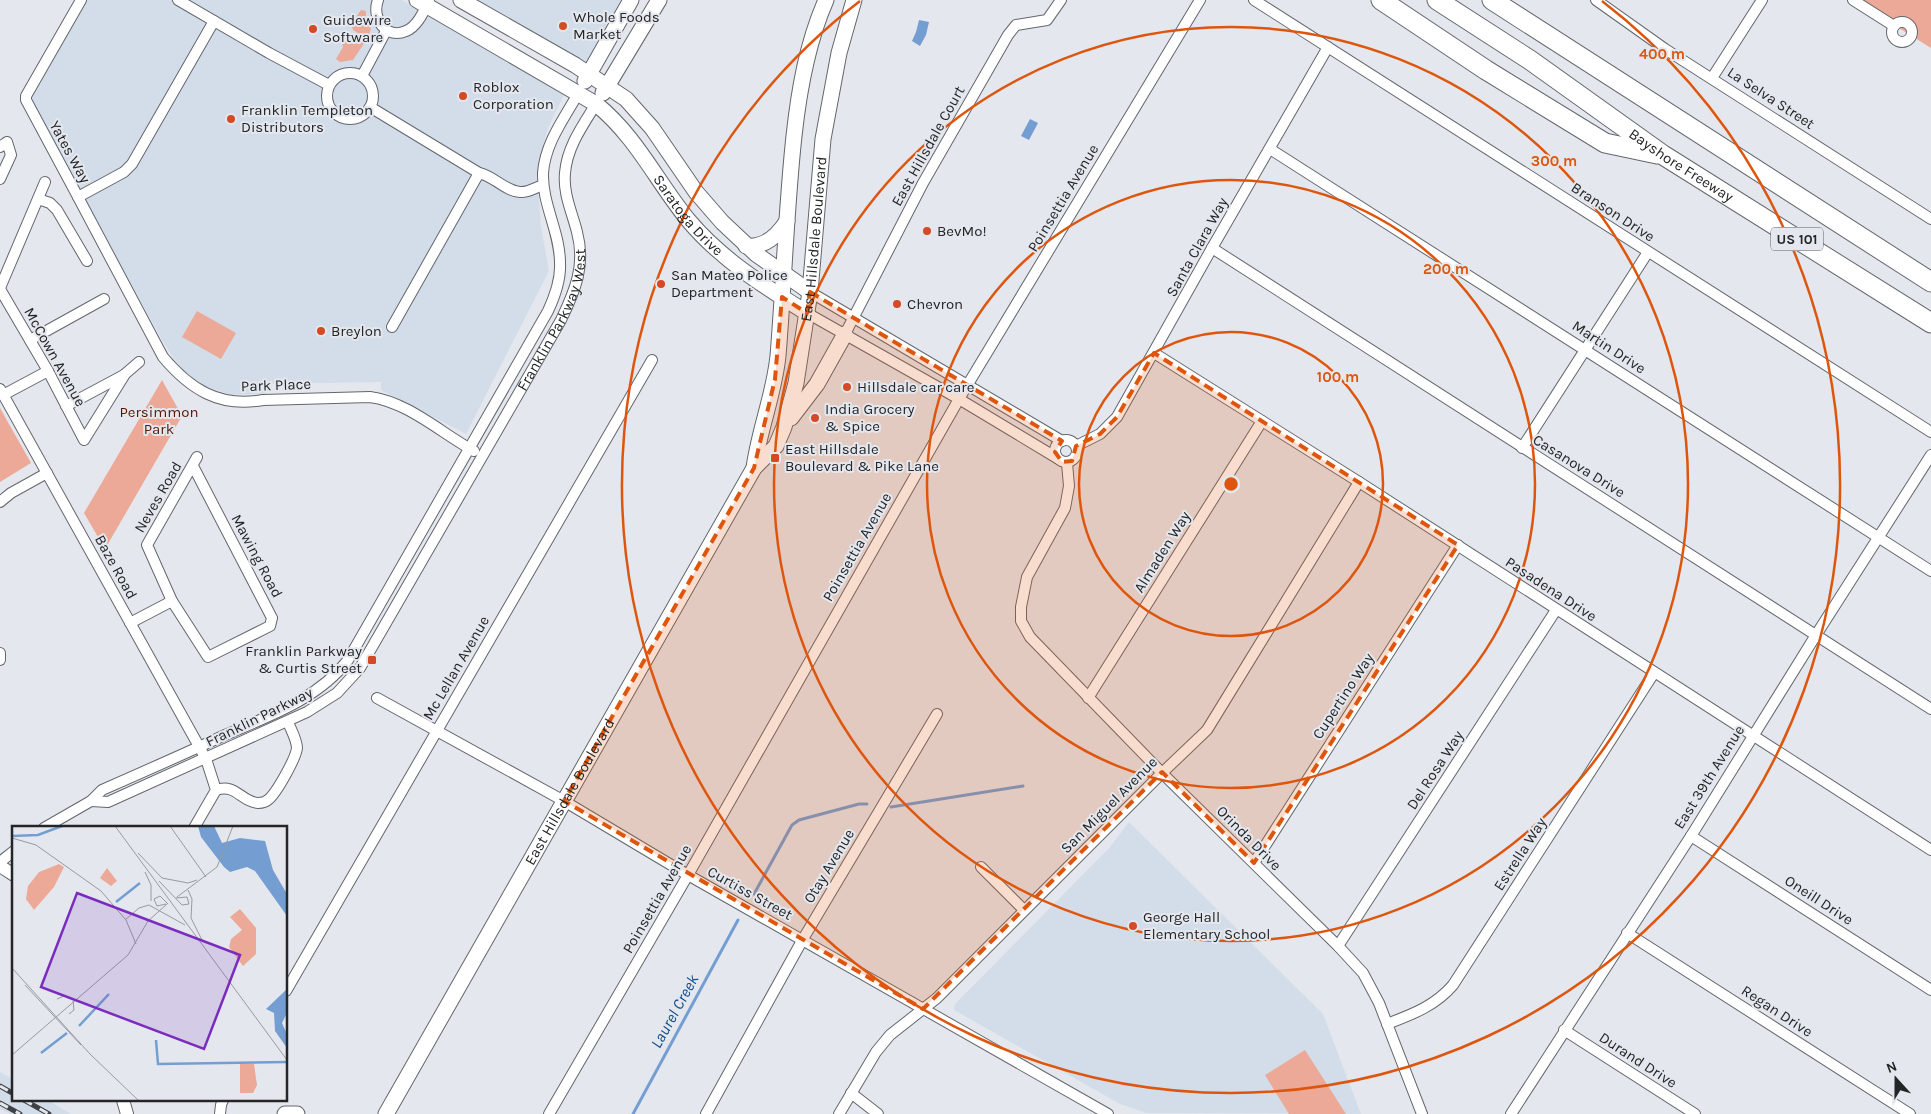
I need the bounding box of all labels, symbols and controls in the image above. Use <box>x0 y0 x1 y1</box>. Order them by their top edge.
place label: Whole Foods Market <box>573 8 660 43</box>
place label: Guidewire Software <box>323 11 391 46</box>
marker: Whole Foods Market <box>557 20 569 32</box>
marker: Guidewire Software <box>307 23 319 35</box>
text: 400 m <box>1639 45 1685 63</box>
street label: La Selva Street <box>1724 63 1818 133</box>
place label: Roblox Corporation <box>473 78 554 113</box>
street label: East Hillsdale Court <box>887 82 969 209</box>
marker: Roblox Corporation <box>457 90 469 102</box>
place label: Franklin Templeton Distributors <box>241 101 373 136</box>
marker: Franklin Templeton Distributors <box>225 113 237 125</box>
street label: Yates Way <box>46 118 94 186</box>
street label: Bayshore Freeway <box>1625 125 1737 206</box>
street label: Poinsettia Avenue <box>1024 141 1102 255</box>
text: 300 m <box>1531 152 1577 170</box>
street label: East Hillsdale Boulevard <box>797 156 830 323</box>
street label: Saratoga Drive <box>649 171 727 260</box>
street label: Branson Drive <box>1568 178 1658 246</box>
street label: Santa Clara Way <box>1162 194 1232 300</box>
place label: BevMo! <box>937 222 987 240</box>
marker: BevMo! <box>921 225 933 237</box>
road number: US 101 <box>1771 228 1823 250</box>
street label: Franklin Parkway West <box>513 248 589 394</box>
text: 200 m <box>1423 260 1469 278</box>
place label: San Mateo Police Department <box>671 266 788 301</box>
marker: San Mateo Police Department <box>655 278 667 290</box>
place label: Chevron <box>907 295 963 313</box>
marker: Chevron <box>891 298 903 310</box>
street label: McCown Avenue <box>20 304 90 410</box>
street label: Martin Drive <box>1569 317 1649 377</box>
place label: Breylon <box>331 322 382 340</box>
marker: Breylon <box>315 325 327 337</box>
text: 100 m <box>1317 368 1359 386</box>
street label: Park Place <box>241 375 311 395</box>
place label: Hillsdale car care <box>857 378 975 396</box>
marker: Hillsdale car care <box>841 381 853 393</box>
place label: India Grocery & Spice <box>825 400 915 435</box>
park label: Persimmon Park <box>119 403 199 438</box>
marker: India Grocery & Spice <box>809 412 821 424</box>
street label: Casanova Drive <box>1530 430 1628 502</box>
place label: East Hillsdale Boulevard & Pike Lane <box>785 440 939 475</box>
marker: East Hillsdale Boulevard & Pike Lane <box>769 452 781 464</box>
street label: Neves Road <box>130 458 186 536</box>
centre of rings <box>1222 475 1240 493</box>
street label: Poinsettia Avenue <box>819 489 895 605</box>
street label: Almaden Way <box>1130 508 1194 596</box>
street label: Mawing Road <box>227 511 287 601</box>
street label: Baze Road <box>91 532 141 602</box>
street label: Pasadena Drive <box>1502 553 1600 625</box>
street label: Mc Lellan Avenue <box>419 613 493 723</box>
place label: Franklin Parkway & Curtis Street <box>245 642 362 677</box>
street label: Cupertino Way <box>1308 649 1378 743</box>
marker: Franklin Parkway & Curtis Street <box>366 654 378 666</box>
street label: Franklin Parkway <box>203 683 315 751</box>
street label: East Hillsdale Boulevard <box>521 715 619 868</box>
street label: East 39th Avenue <box>1670 722 1748 832</box>
street label: Del Rosa Way <box>1403 727 1467 813</box>
street label: San Miguel Avenue <box>1057 753 1161 857</box>
street label: Orinda Drive <box>1213 802 1285 874</box>
street label: Estrella Way <box>1490 814 1550 894</box>
inset map <box>12 826 288 1102</box>
street label: Otay Avenue <box>800 826 858 906</box>
street label: Poinsettia Avenue <box>619 841 695 957</box>
street label: Curtiss Street <box>704 862 796 924</box>
street label: Oneill Drive <box>1781 871 1857 929</box>
place label: George Hall Elementary School <box>1143 908 1270 943</box>
marker: George Hall Elementary School <box>1127 920 1139 932</box>
water label: Laurel Creek <box>646 970 703 1051</box>
street label: Regan Drive <box>1738 981 1816 1041</box>
street label: Durand Drive <box>1596 1028 1680 1092</box>
north arrow <box>1871 1054 1921 1104</box>
text: N <box>1884 1058 1899 1077</box>

